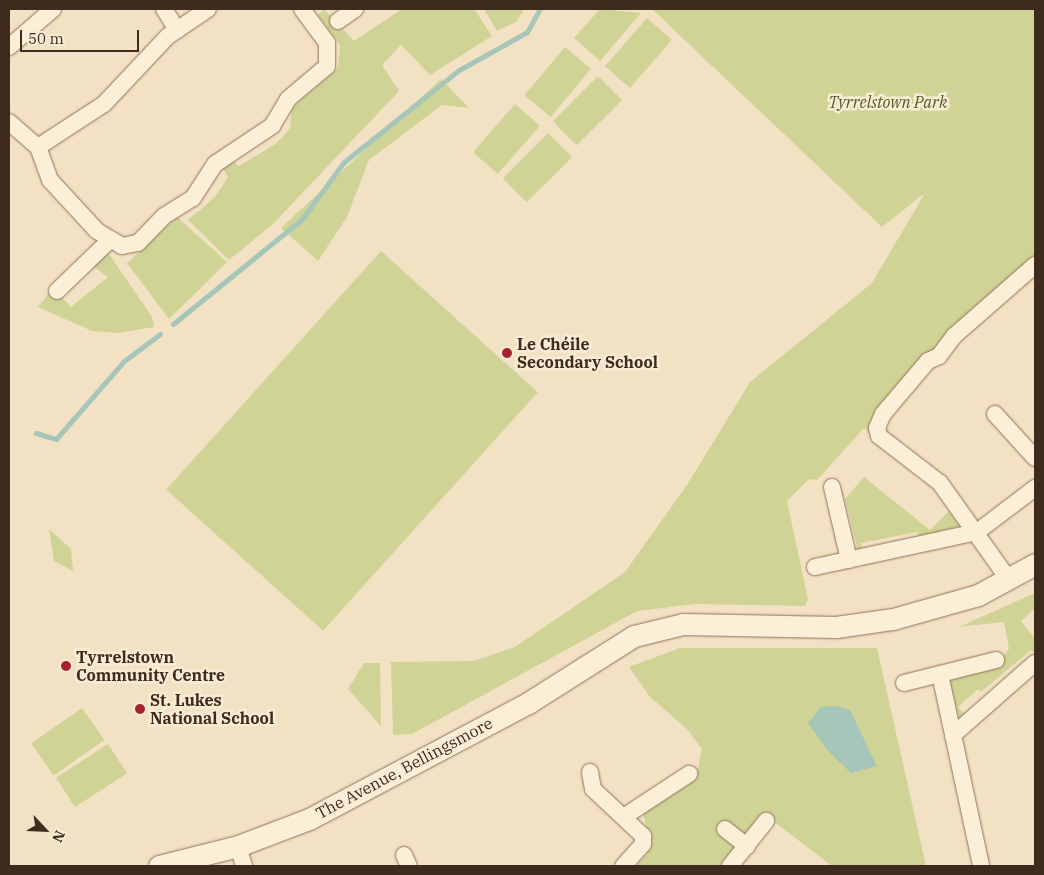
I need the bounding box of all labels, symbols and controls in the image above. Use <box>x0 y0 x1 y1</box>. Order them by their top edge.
scale bar <box>22 20 141 52</box>
text: 50 m <box>28 29 64 48</box>
park label: Tyrrelstown Park <box>829 92 947 112</box>
place label: Le Chéile Secondary School <box>517 334 658 372</box>
marker: Le Chéile Secondary School <box>501 347 513 359</box>
place label: Tyrrelstown Community Centre <box>76 647 225 685</box>
marker: Tyrrelstown Community Centre <box>60 660 72 672</box>
place label: St. Lukes National School <box>150 690 274 728</box>
marker: St. Lukes National School <box>134 703 146 715</box>
street label: The Avenue, Bellingsmore <box>312 713 496 823</box>
north arrow <box>20 805 70 855</box>
text: N <box>48 828 69 845</box>

